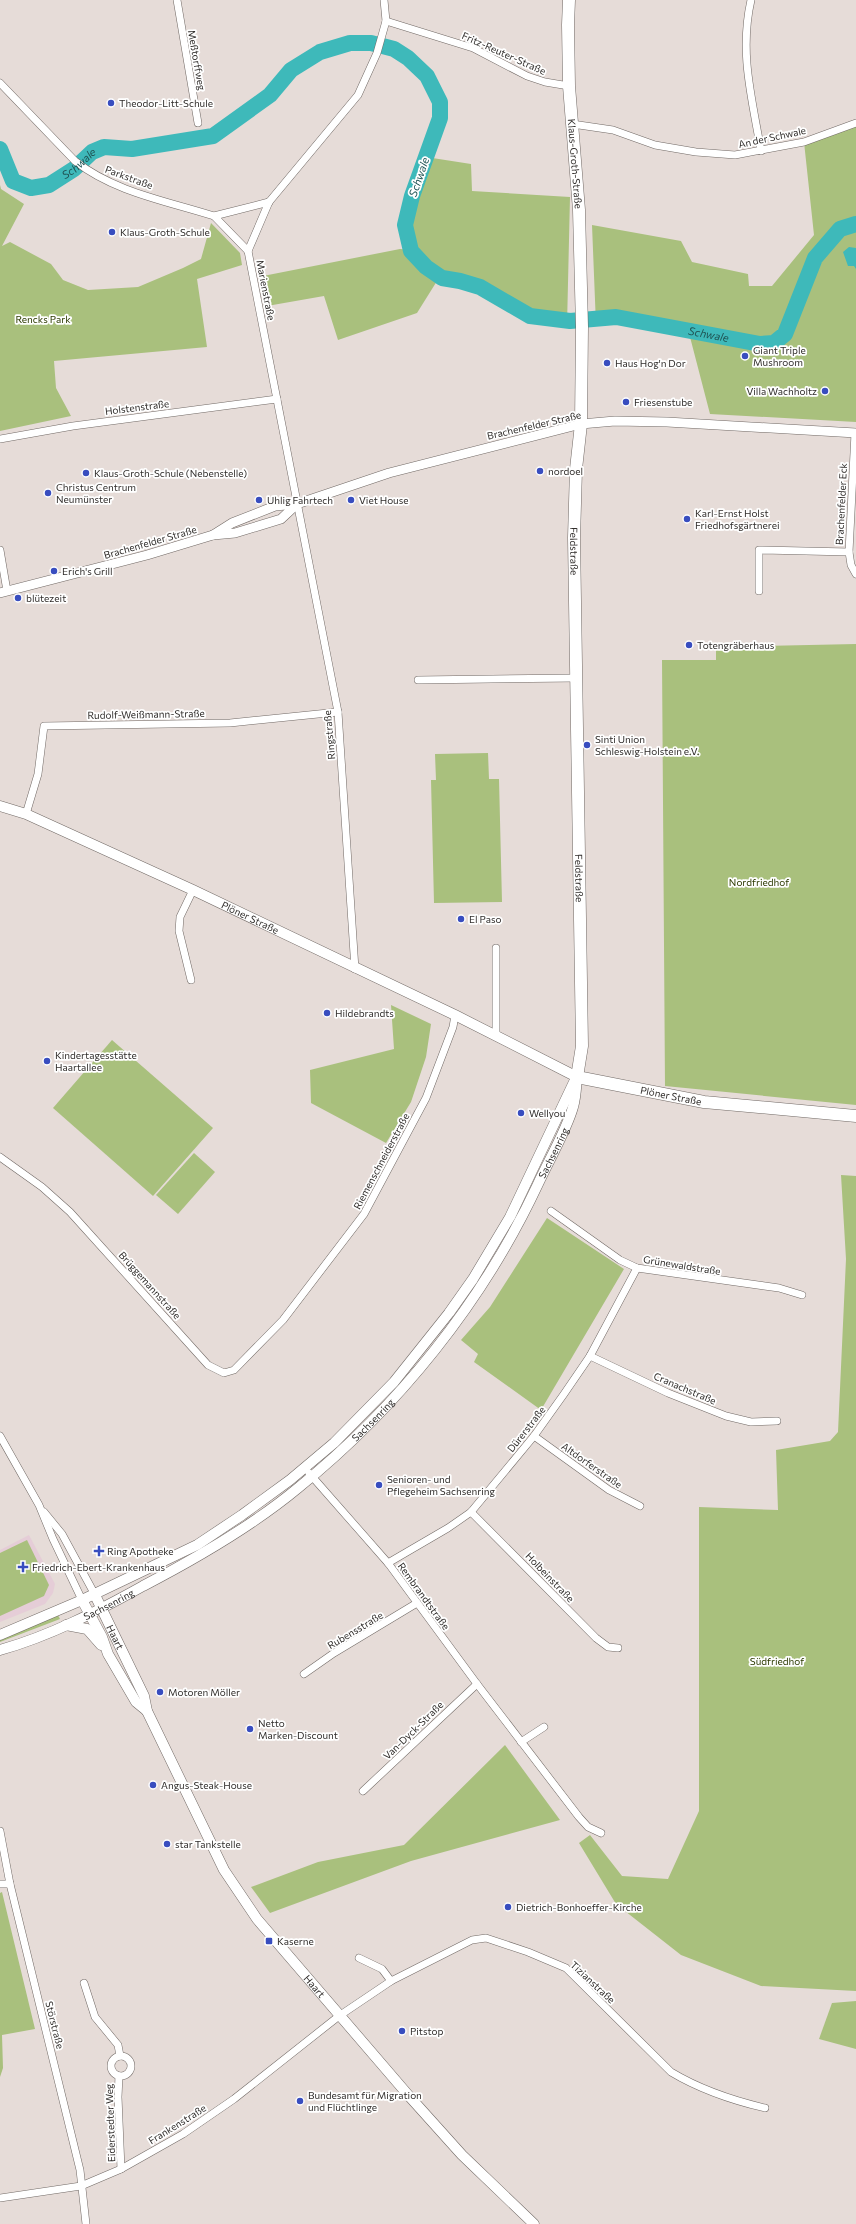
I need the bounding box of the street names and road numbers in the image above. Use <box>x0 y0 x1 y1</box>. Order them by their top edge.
street label: Meßtorffweg <box>186 29 208 92</box>
street label: Fritz-Reuter-Straße <box>460 29 548 77</box>
street label: Klaus-Groth-Straße <box>566 118 585 209</box>
street label: An der Schwale <box>737 124 807 150</box>
street label: Parkstraße <box>103 163 155 191</box>
street label: Marienstraße <box>254 259 278 321</box>
street label: Holstenstraße <box>104 397 170 417</box>
street label: Brachenfelder Straße <box>486 408 582 442</box>
street label: Brachenfelder Eck <box>833 462 849 545</box>
street label: Brachenfelder Straße <box>102 523 198 561</box>
street label: Feldstraße <box>568 527 581 575</box>
street label: Rudolf-Weißmann-Straße <box>87 707 205 721</box>
street label: Ringstraße <box>321 710 337 760</box>
street label: Feldstraße <box>573 854 586 902</box>
street label: Plöner Straße <box>220 898 281 936</box>
street label: Plöner Straße <box>639 1084 703 1107</box>
street label: Riemenschneiderstraße <box>351 1111 411 1211</box>
street label: Sachsenring <box>536 1125 571 1180</box>
street label: Brüggemannstraße <box>117 1249 183 1321</box>
street label: Grünewaldstraße <box>642 1253 722 1277</box>
street label: Cranachstraße <box>652 1369 718 1407</box>
street label: Sachsenring <box>349 1395 397 1444</box>
street label: Dürerstraße <box>504 1404 548 1454</box>
street label: Altdorferstraße <box>559 1440 625 1490</box>
street label: Holbeinstraße <box>523 1550 577 1604</box>
street label: Rembrandtstraße <box>396 1560 452 1632</box>
street label: Sachsenring <box>81 1586 136 1622</box>
street label: Rubensstraße <box>325 1609 385 1651</box>
street label: Haart <box>104 1623 126 1651</box>
street label: Van-Dyck-Straße <box>381 1698 445 1762</box>
street label: Tizianstraße <box>568 1958 618 2006</box>
street label: Haart <box>302 1972 328 2000</box>
street label: Störstraße <box>43 2000 67 2050</box>
street label: Eiderstedter Weg <box>103 2083 117 2162</box>
street label: Frankenstraße <box>146 2101 208 2147</box>

